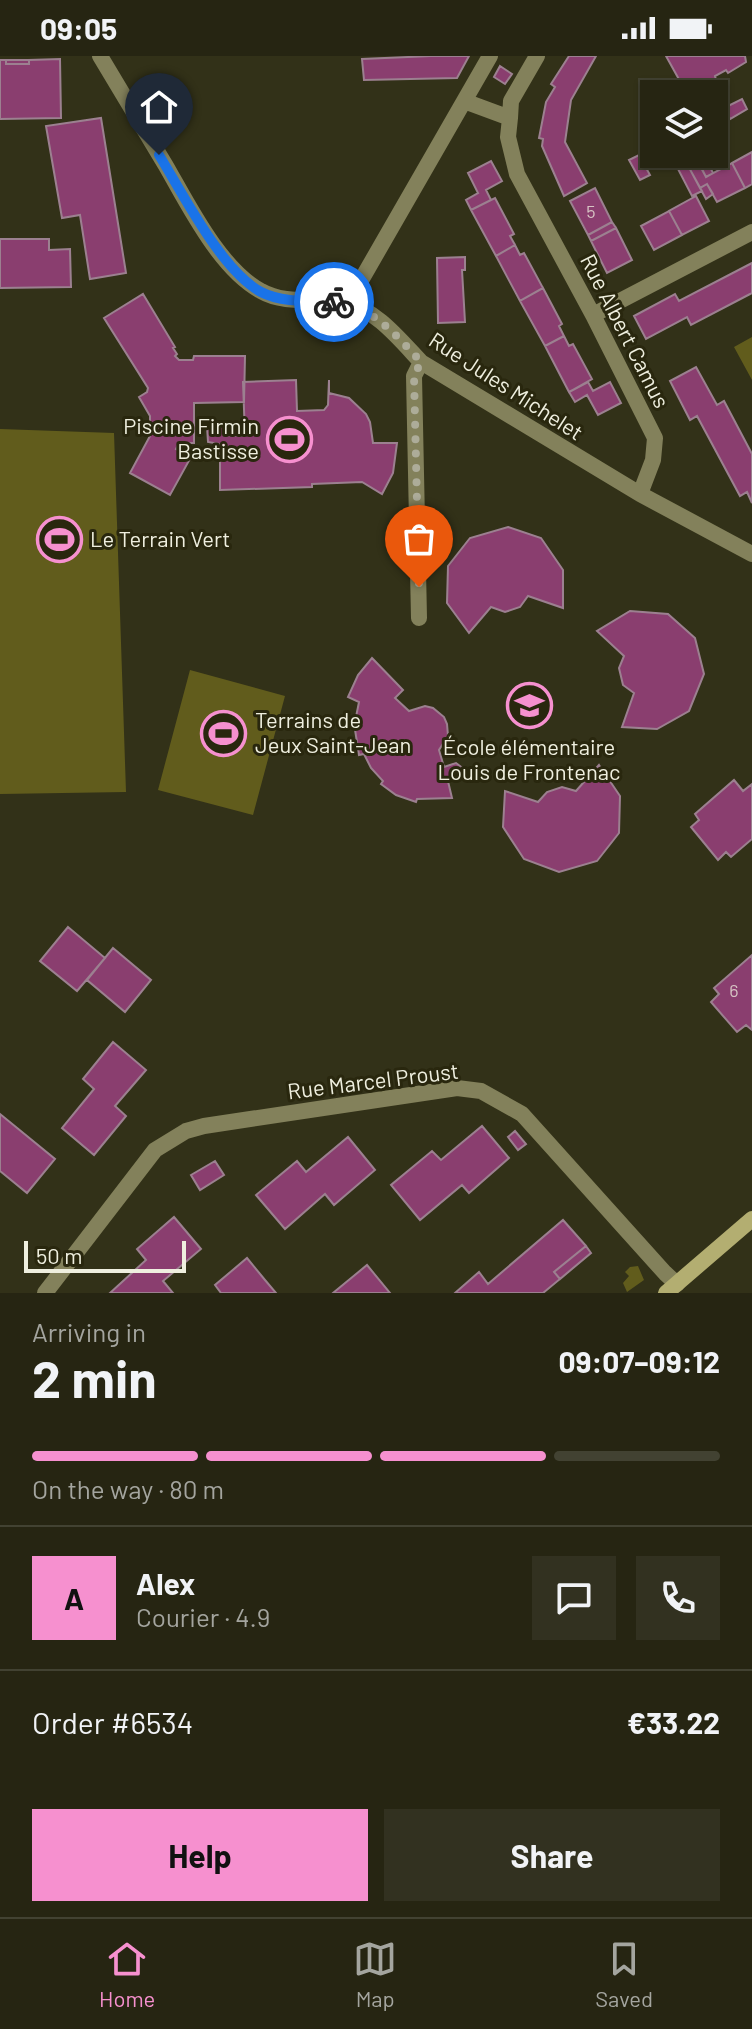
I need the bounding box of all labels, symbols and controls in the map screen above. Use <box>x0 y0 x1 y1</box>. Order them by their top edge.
text: 09:05 <box>40 10 117 46</box>
pin <box>125 73 193 155</box>
map controls <box>640 80 728 168</box>
button: layers <box>640 80 728 168</box>
icon: home <box>137 85 181 129</box>
house number: 5 <box>586 200 596 222</box>
street label: Rue Albert Camus <box>576 249 676 412</box>
courier <box>294 262 374 342</box>
icon: bike <box>312 280 356 324</box>
street label: Rue Jules Michelet <box>425 326 588 445</box>
place label: Piscine Firmin Bastisse <box>123 412 259 463</box>
sports icon: Piscine Firmin Bastisse <box>266 415 314 463</box>
pin <box>385 505 453 587</box>
sports icon: Le Terrain Vert <box>35 515 83 563</box>
icon: bag <box>397 517 441 561</box>
place label: Le Terrain Vert <box>90 525 230 551</box>
school or university icon: École élémentaire Louis de Frontenac <box>505 682 553 730</box>
place label: Terrains de Jeux Saint-Jean <box>255 706 411 757</box>
sports icon: Terrains de Jeux Saint-Jean <box>200 709 248 757</box>
place label: École élémentaire Louis de Frontenac <box>438 733 620 784</box>
house number: 6 <box>729 979 739 1001</box>
street label: Rue Marcel Proust <box>286 1057 460 1103</box>
scale bar <box>24 1237 186 1273</box>
text: 50 m <box>36 1242 82 1268</box>
text: Arriving in <box>32 1316 146 1347</box>
text: 09:07–09:12 <box>558 1343 720 1379</box>
text: 2 min <box>32 1346 157 1408</box>
text: On the way · 80 m <box>32 1473 224 1504</box>
button: chat <box>532 1556 616 1640</box>
button: phone <box>636 1556 720 1640</box>
text: Alex <box>136 1565 195 1601</box>
text: A <box>64 1580 84 1616</box>
text: Courier · 4.9 <box>136 1601 270 1632</box>
text: Order #6534 <box>32 1704 193 1740</box>
text: €33.22 <box>627 1704 720 1740</box>
button: Help <box>32 1809 368 1901</box>
button: Share <box>384 1809 720 1901</box>
tab: Home <box>99 1937 155 2011</box>
tab: Map <box>353 1937 397 2011</box>
tab: Saved <box>595 1937 653 2011</box>

